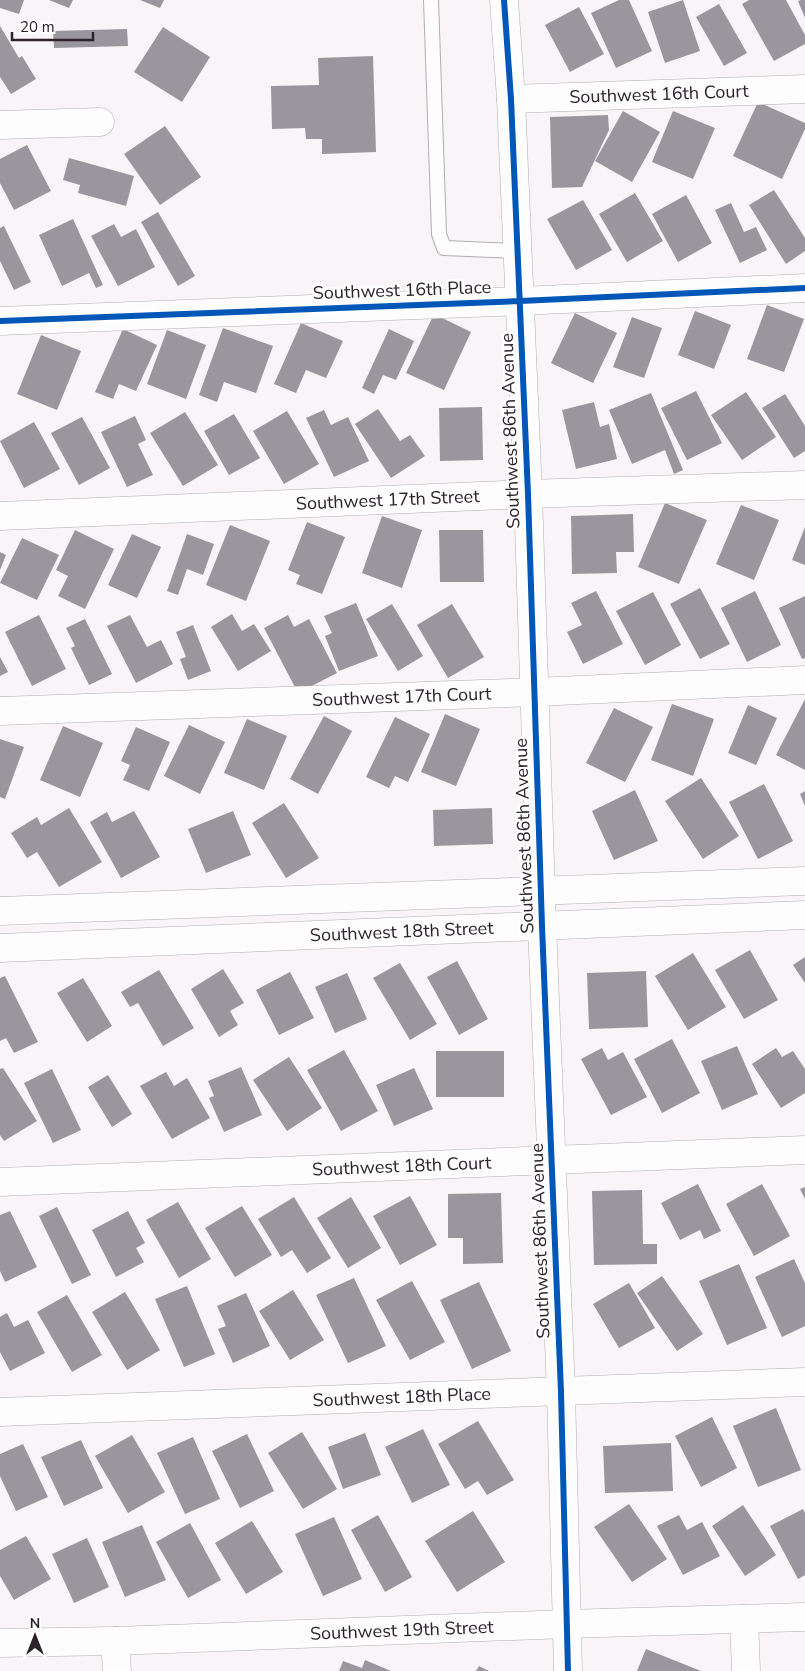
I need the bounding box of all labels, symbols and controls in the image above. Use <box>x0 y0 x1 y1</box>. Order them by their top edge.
scale bar <box>12 10 94 42</box>
text: 20 m <box>20 17 55 37</box>
street label: Southwest 16th Court <box>569 79 750 109</box>
street label: Southwest 16th Place <box>312 275 492 305</box>
street label: Southwest 86th Avenue <box>495 333 525 529</box>
street label: Southwest 17th Street <box>295 484 481 516</box>
street label: Southwest 17th Court <box>312 682 493 712</box>
street label: Southwest 86th Avenue <box>509 738 539 934</box>
street label: Southwest 18th Street <box>309 916 495 947</box>
street label: Southwest 86th Avenue <box>525 1143 555 1339</box>
street label: Southwest 18th Court <box>312 1150 492 1182</box>
street label: Southwest 18th Place <box>312 1382 491 1412</box>
north arrow <box>10 1611 60 1661</box>
text: N <box>30 1614 40 1633</box>
street label: Southwest 19th Street <box>310 1615 495 1646</box>

